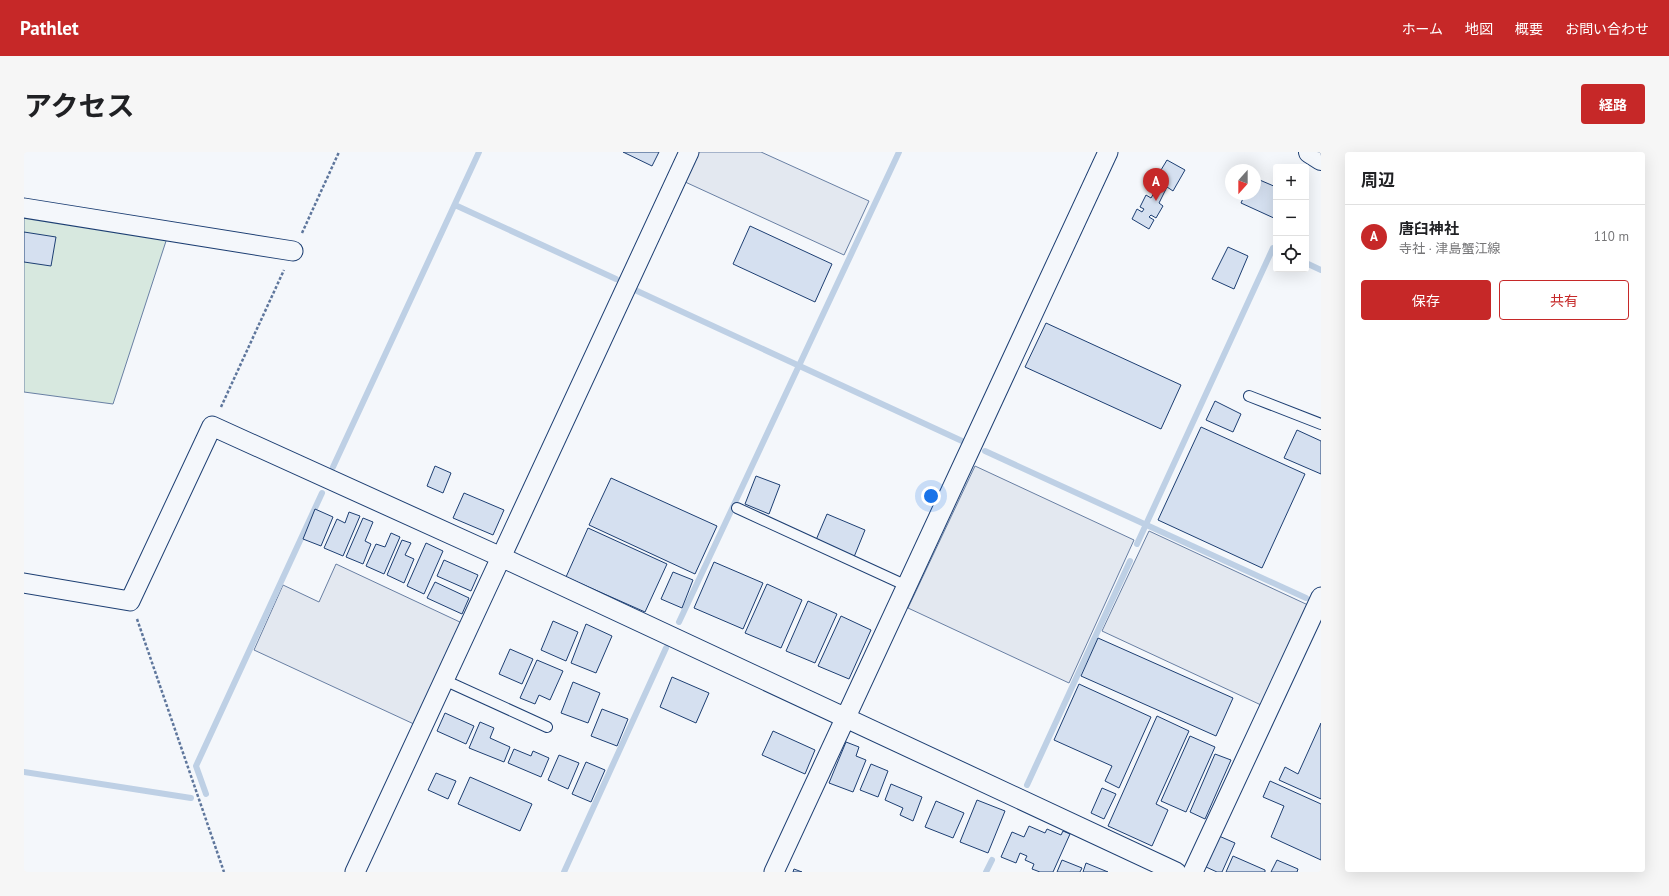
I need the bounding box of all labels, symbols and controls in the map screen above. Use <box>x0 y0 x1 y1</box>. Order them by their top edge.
text: Pathlet <box>20 16 79 40</box>
text: ホーム <box>1401 20 1443 38</box>
text: 地図 <box>1465 20 1493 38</box>
text: 概要 <box>1515 20 1543 38</box>
text: お問い合わせ <box>1565 20 1649 38</box>
button: 経路 <box>1581 84 1645 124</box>
text: アクセス <box>24 87 135 124</box>
north arrow <box>1225 164 1261 200</box>
map controls <box>1273 164 1309 272</box>
button: + <box>1273 164 1309 200</box>
pin: A <box>1143 168 1169 201</box>
text: 周辺 <box>1361 169 1395 191</box>
button: − <box>1273 200 1309 236</box>
text: 唐臼神社 <box>1399 219 1459 238</box>
text: A <box>1370 228 1378 245</box>
text: 110 m <box>1594 228 1629 245</box>
button: locate <box>1273 236 1309 272</box>
text: 寺社 · 津島蟹江線 <box>1399 240 1500 257</box>
button: 保存 <box>1361 280 1491 320</box>
button: 共有 <box>1499 280 1629 320</box>
your location <box>921 486 941 506</box>

